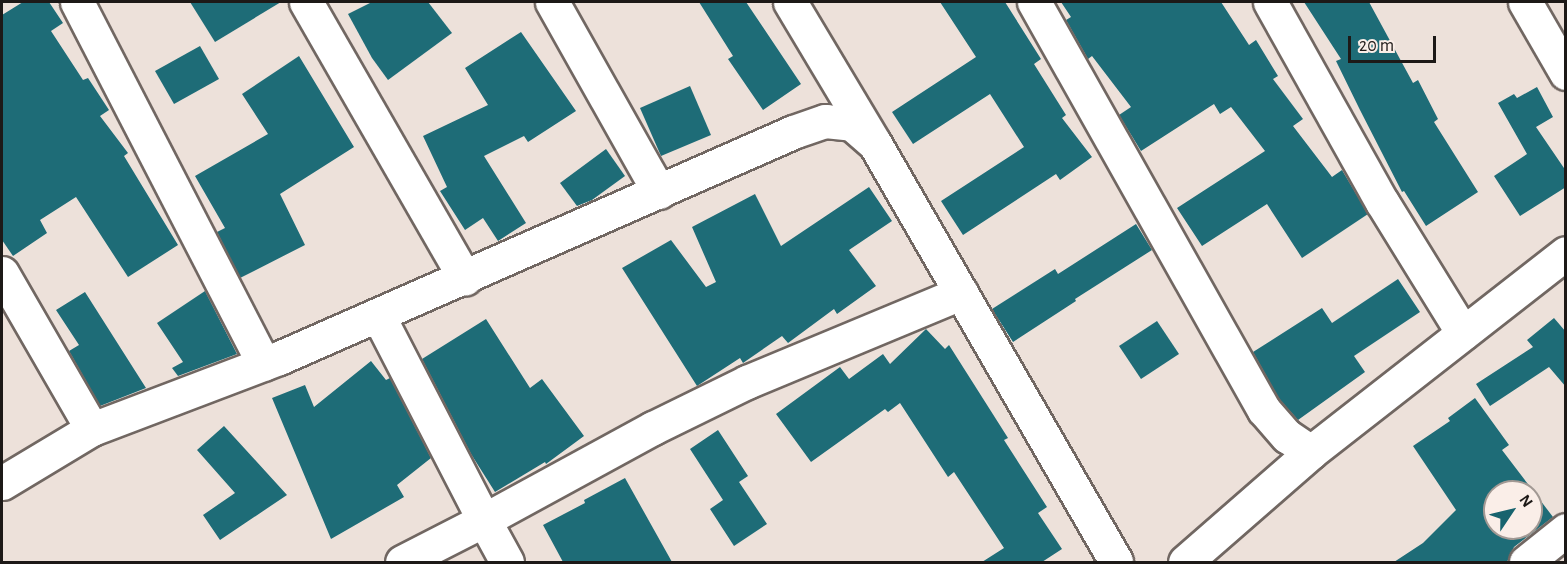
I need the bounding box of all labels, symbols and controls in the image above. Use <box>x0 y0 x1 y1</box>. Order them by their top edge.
scale bar <box>1351 24 1440 62</box>
text: 20 m <box>1359 37 1394 55</box>
north arrow <box>1483 480 1543 540</box>
text: N <box>1516 492 1536 510</box>

